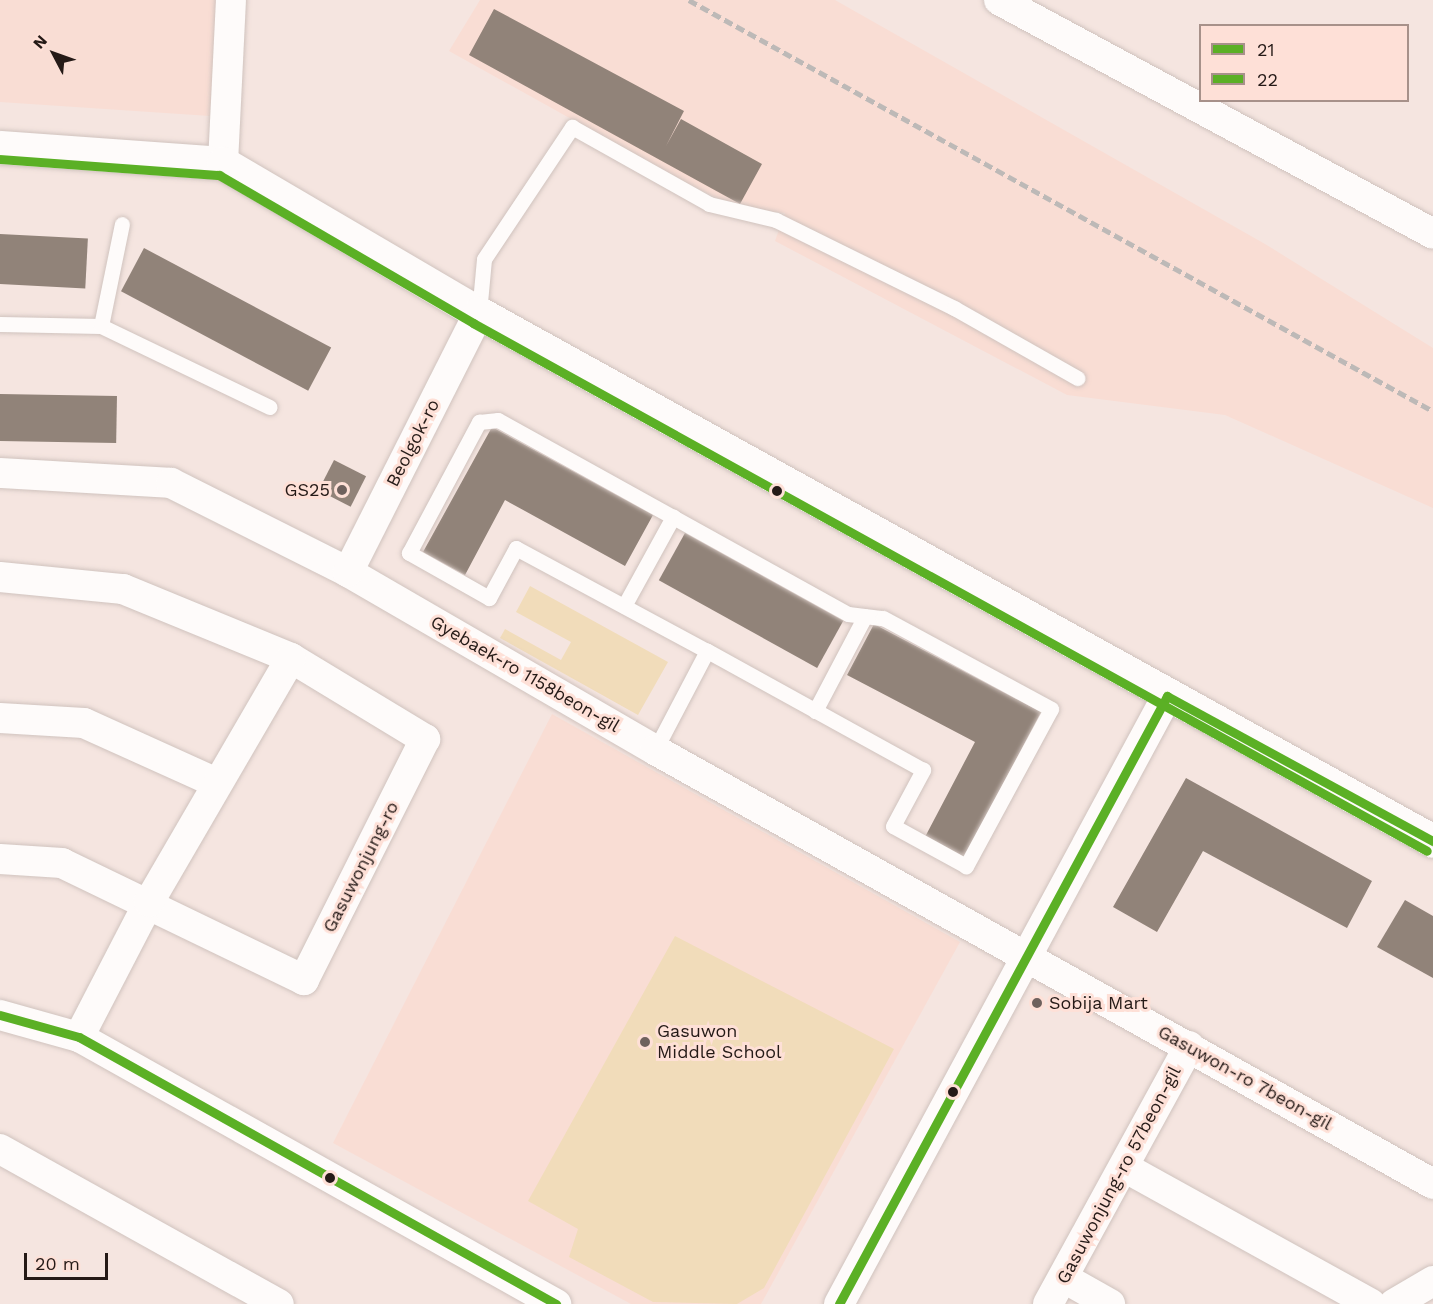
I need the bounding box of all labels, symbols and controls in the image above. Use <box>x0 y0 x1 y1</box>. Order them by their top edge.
north arrow <box>24 24 84 84</box>
legend <box>1199 24 1409 102</box>
text: N <box>29 31 51 53</box>
text: 21 <box>1257 39 1275 60</box>
text: 22 <box>1257 69 1278 90</box>
street label: Beolgok-ro <box>382 396 444 490</box>
place label: GS25 <box>284 479 330 501</box>
marker: GS25 <box>335 483 349 497</box>
unlabelled marker <box>771 485 783 497</box>
street label: Gyebaek-ro 1158beon-gil <box>426 611 624 737</box>
street label: Gasuwonjung-ro <box>319 798 403 936</box>
place label: Sobija Mart <box>1049 992 1148 1014</box>
marker: Sobija Mart <box>1030 996 1044 1010</box>
place label: Gasuwon Middle School <box>657 1021 782 1064</box>
street label: Gasuwon-ro 7beon-gil <box>1154 1021 1336 1135</box>
marker: Gasuwon Middle School <box>638 1035 652 1049</box>
street label: Gasuwonjung-ro 57beon-gil <box>1052 1062 1186 1288</box>
unlabelled marker <box>947 1086 959 1098</box>
unlabelled marker <box>324 1172 336 1184</box>
scale bar <box>27 1241 111 1279</box>
text: 20 m <box>35 1253 80 1274</box>

